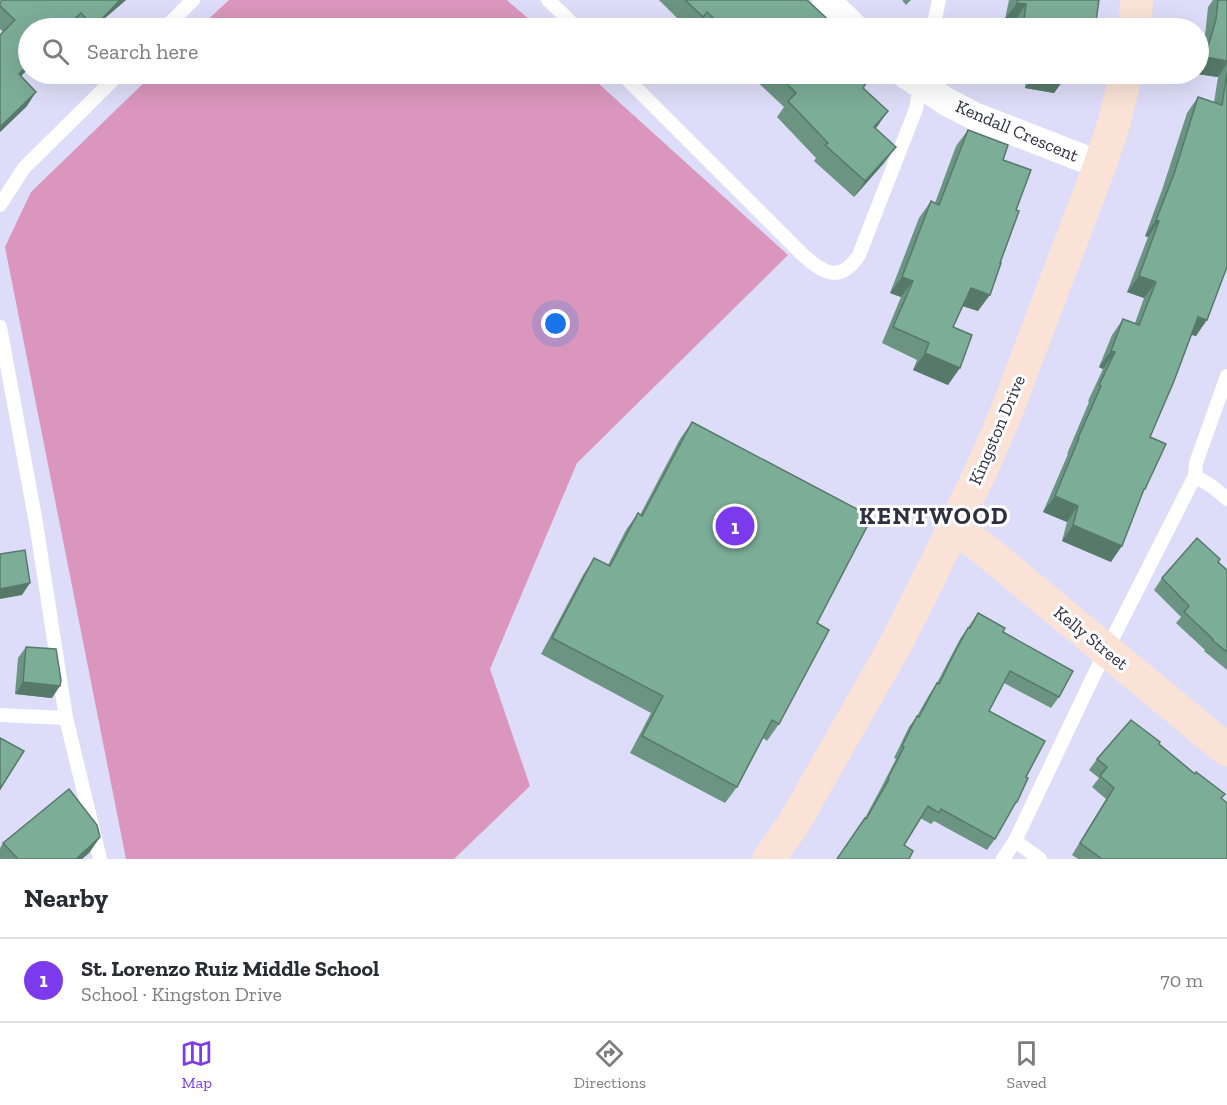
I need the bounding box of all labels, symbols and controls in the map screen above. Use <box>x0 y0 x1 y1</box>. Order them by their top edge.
search box <box>18 18 1209 84</box>
icon: search <box>39 35 72 68</box>
text: Search here <box>87 38 198 65</box>
street label: Kendall Crescent <box>952 95 1082 167</box>
your location <box>541 309 570 338</box>
street label: Kingston Drive <box>964 372 1030 488</box>
district label: KENTWOOD <box>859 501 1009 530</box>
pin: 1 <box>716 504 754 548</box>
street label: Kelly Street <box>1049 601 1133 675</box>
text: Nearby <box>24 882 108 914</box>
text: St. Lorenzo Ruiz Middle School <box>81 955 379 982</box>
text: 1 <box>39 968 48 992</box>
text: 70 m <box>1160 968 1203 992</box>
text: School · Kingston Drive <box>81 982 282 1006</box>
tab: Map <box>180 1037 213 1092</box>
tab: Directions <box>574 1037 646 1092</box>
tab: Saved <box>1007 1037 1047 1092</box>

